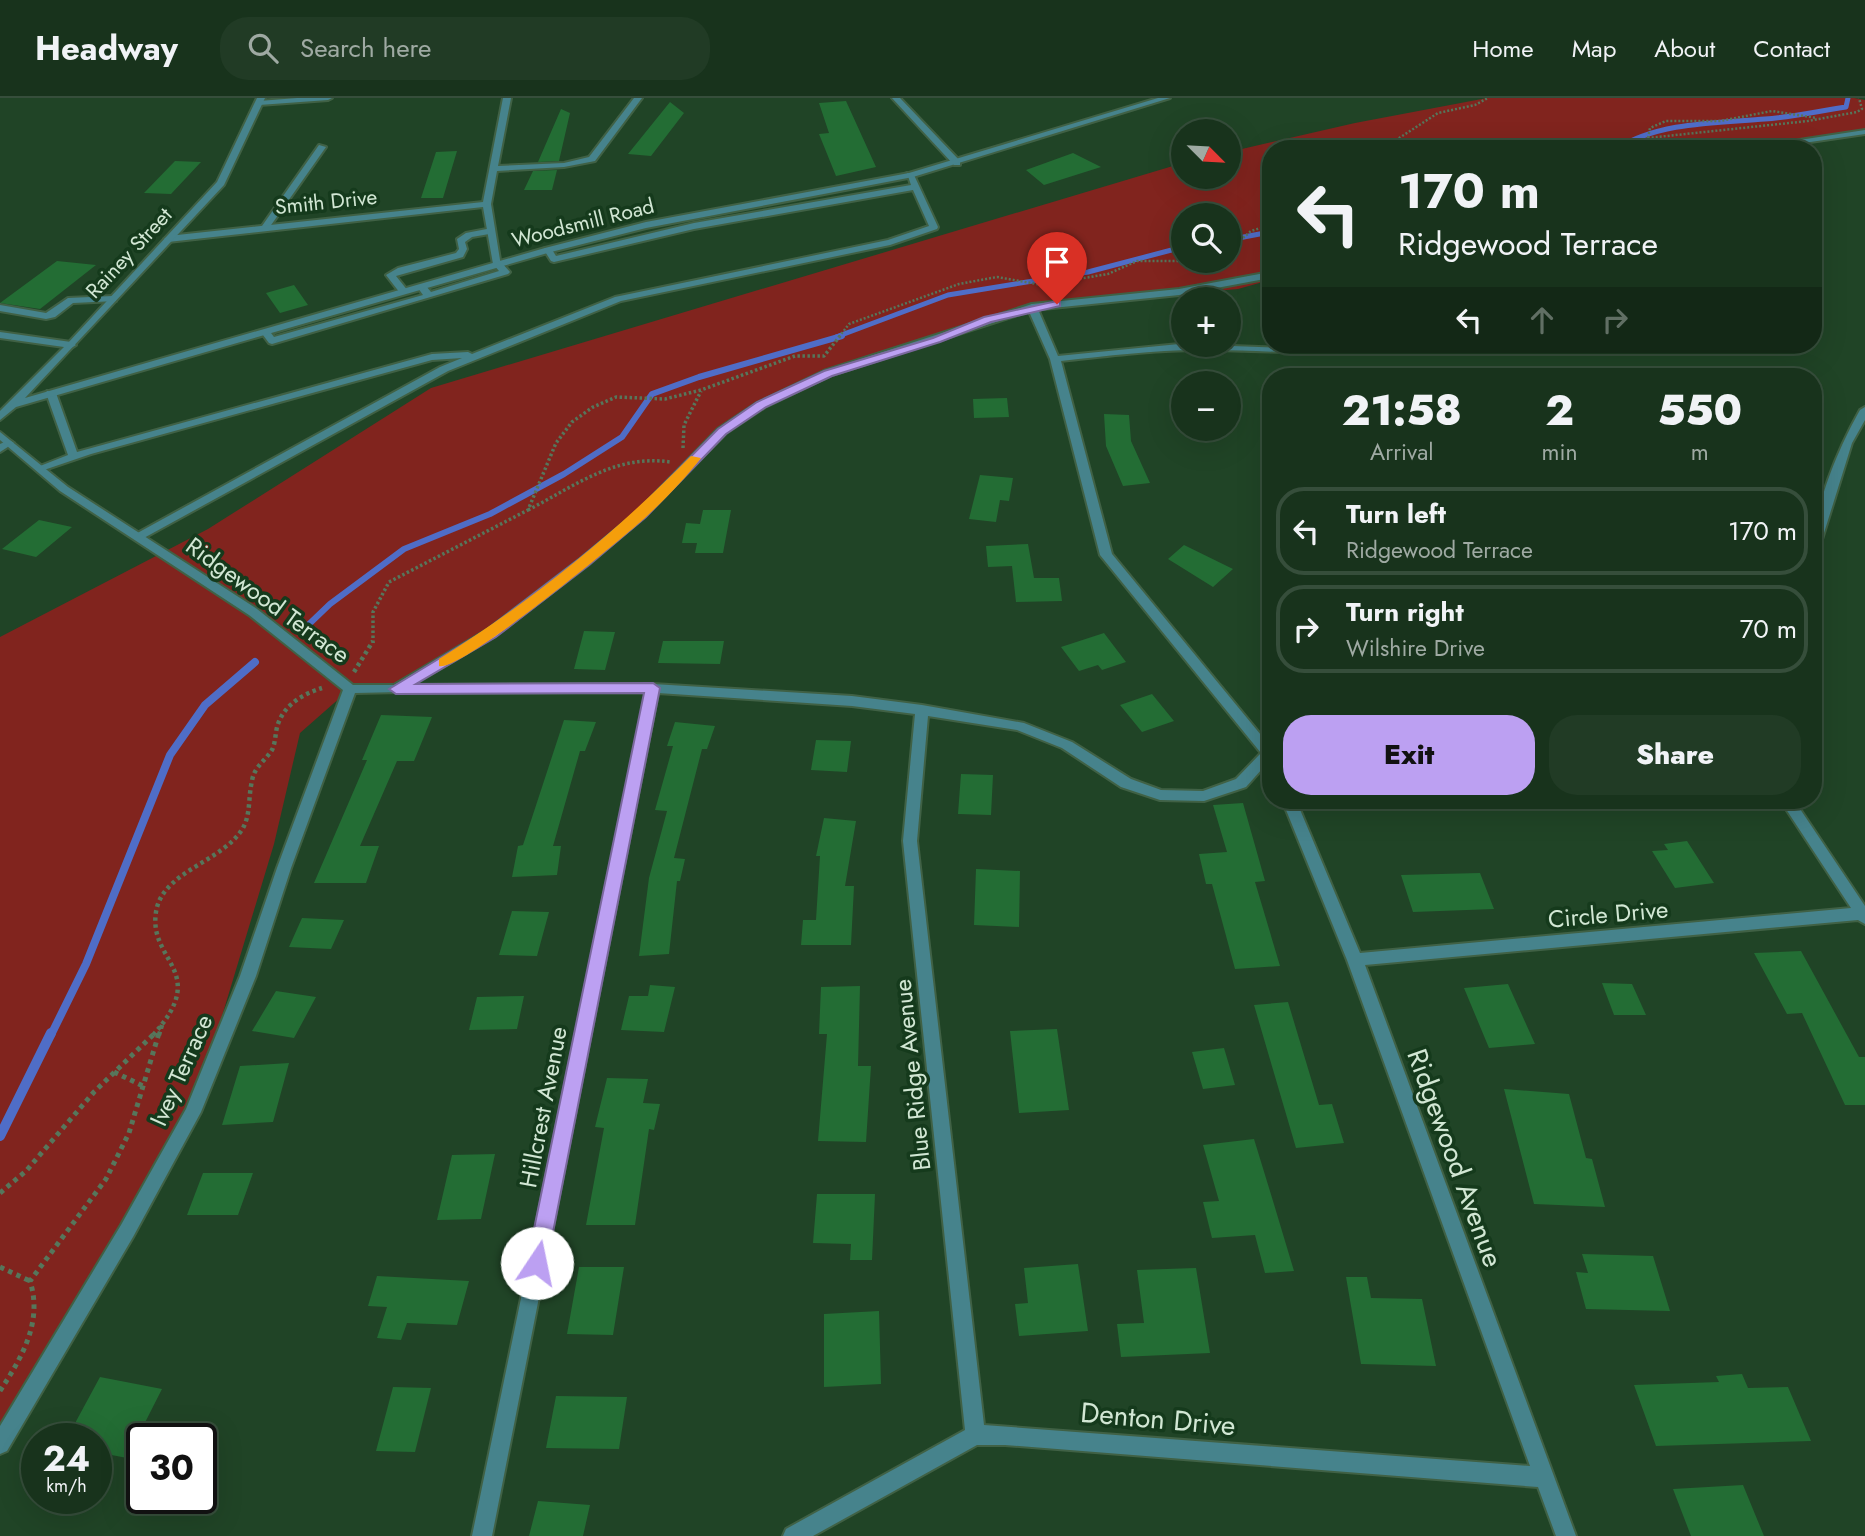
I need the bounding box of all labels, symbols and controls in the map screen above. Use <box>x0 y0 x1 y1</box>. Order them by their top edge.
search box <box>220 17 710 80</box>
text: Headway <box>35 25 178 72</box>
icon: search <box>244 29 282 67</box>
text: Search here <box>300 29 431 67</box>
text: Home <box>1472 31 1534 66</box>
text: Map <box>1572 31 1616 66</box>
text: About <box>1654 31 1715 66</box>
text: Contact <box>1753 31 1830 66</box>
north arrow <box>1171 119 1241 189</box>
map controls <box>1171 119 1241 441</box>
text: 170 m <box>1398 156 1540 226</box>
icon: left <box>1283 168 1374 259</box>
street label: Smith Drive <box>274 182 379 222</box>
street label: Woodsmill Road <box>509 191 657 255</box>
street label: Rainey Street <box>79 201 179 305</box>
button: search <box>1171 203 1241 273</box>
text: Ridgewood Terrace <box>1398 221 1658 267</box>
pin <box>1027 232 1087 304</box>
icon: arrive <box>1038 243 1076 281</box>
button: + <box>1171 287 1241 357</box>
icon: left <box>1450 301 1488 339</box>
icon: ahead <box>1523 301 1561 339</box>
icon: right <box>1596 301 1634 339</box>
button: − <box>1171 371 1241 441</box>
text: 21:58 <box>1342 380 1462 441</box>
text: 2 <box>1545 380 1574 441</box>
text: 550 <box>1657 380 1742 441</box>
text: Arrival <box>1370 435 1434 469</box>
text: min <box>1542 435 1578 469</box>
text: m <box>1691 435 1709 469</box>
text: Turn left <box>1346 495 1446 533</box>
icon: left <box>1287 512 1325 550</box>
text: 170 m <box>1728 512 1797 550</box>
street label: Ridgewood Terrace <box>179 529 357 671</box>
text: Ridgewood Terrace <box>1346 533 1533 567</box>
text: Turn right <box>1346 593 1464 631</box>
icon: right <box>1287 610 1325 648</box>
text: 70 m <box>1740 610 1797 648</box>
text: Wilshire Drive <box>1346 631 1485 665</box>
button: Exit <box>1283 715 1535 795</box>
button: Share <box>1549 715 1801 795</box>
street label: Circle Drive <box>1546 891 1670 937</box>
street label: Blue Ridge Avenue <box>885 977 939 1173</box>
street label: Ivey Terrace <box>141 1009 221 1131</box>
street label: Hillcrest Avenue <box>510 1023 576 1191</box>
street label: Ridgewood Avenue <box>1396 1043 1514 1273</box>
position arrow <box>500 1226 574 1300</box>
street label: Denton Drive <box>1079 1392 1237 1446</box>
speed limit sign: 30 <box>126 1423 217 1514</box>
text: 24 <box>43 1434 90 1484</box>
text: km/h <box>46 1473 87 1499</box>

